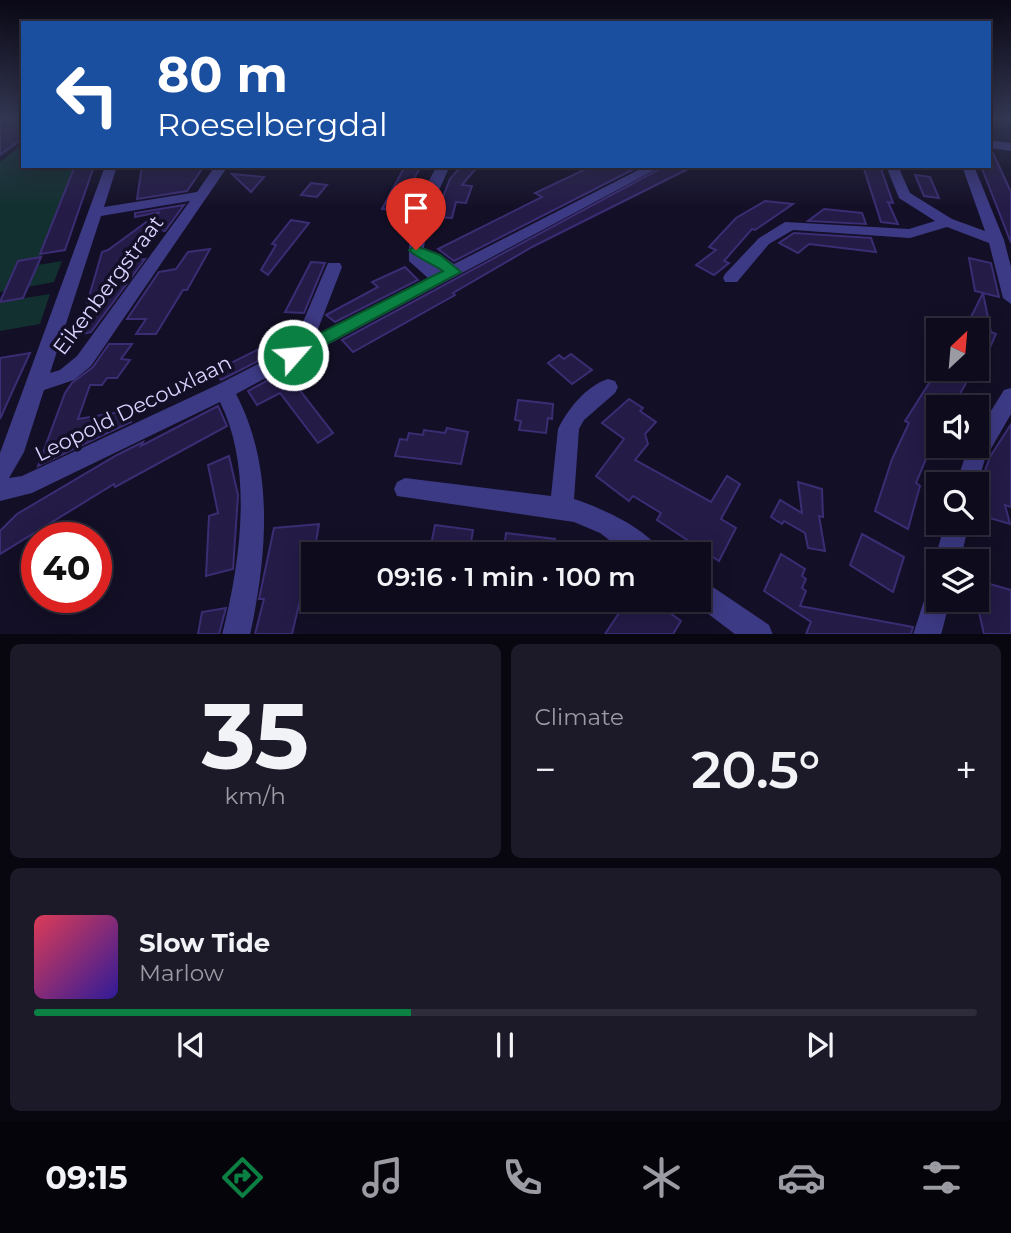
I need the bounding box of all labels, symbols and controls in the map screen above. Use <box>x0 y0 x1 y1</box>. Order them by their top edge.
text: 80 m <box>157 45 288 104</box>
icon: left <box>42 49 133 140</box>
text: Roeselbergdal <box>157 105 388 144</box>
pin <box>386 178 446 250</box>
icon: arrive <box>397 189 435 227</box>
street label: Eikenbergstraat <box>48 210 168 360</box>
position arrow <box>256 318 330 392</box>
north arrow <box>926 318 989 382</box>
map controls <box>926 318 989 612</box>
street label: Leopold Decouxlaan <box>31 349 235 467</box>
button: sound <box>926 395 989 458</box>
button: search <box>926 472 989 535</box>
speed limit sign: 40 <box>21 522 112 613</box>
button: layers <box>926 549 989 612</box>
text: 09:16 · 1 min · 100 m <box>376 561 636 593</box>
text: 35 <box>202 681 309 792</box>
text: Climate <box>535 703 624 731</box>
text: 20.5° <box>691 738 820 801</box>
text: − <box>535 746 556 793</box>
text: + <box>955 746 977 793</box>
text: km/h <box>225 782 286 810</box>
text: Slow Tide <box>139 927 270 959</box>
text: Marlow <box>139 959 224 987</box>
icon: previous <box>172 1026 210 1064</box>
icon: pause <box>486 1026 524 1064</box>
icon: next <box>801 1026 839 1064</box>
icon: directions <box>218 1153 267 1202</box>
icon: music <box>358 1153 407 1202</box>
icon: phone <box>498 1153 547 1202</box>
icon: climate <box>637 1153 686 1202</box>
icon: car <box>777 1153 826 1202</box>
icon: filters <box>917 1153 966 1202</box>
text: 09:15 <box>45 1158 127 1197</box>

